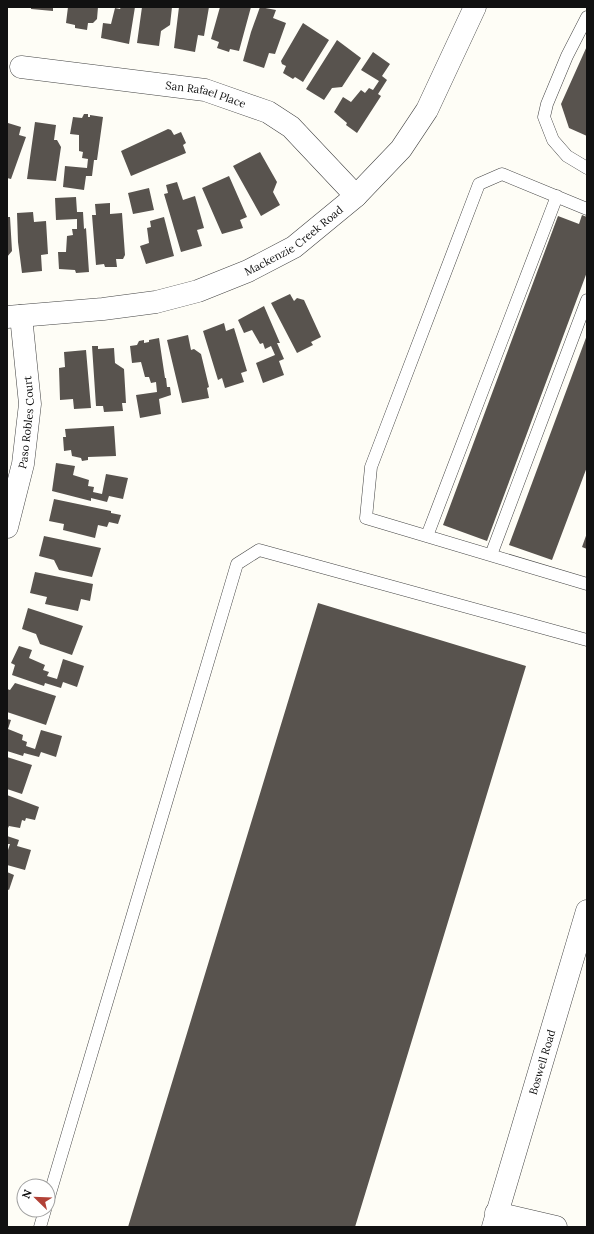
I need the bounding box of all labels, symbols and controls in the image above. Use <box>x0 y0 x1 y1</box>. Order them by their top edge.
street label: San Rafael Place <box>165 78 248 111</box>
street label: Mackenzie Creek Road <box>242 202 346 279</box>
street label: Paso Robles Court <box>15 375 37 470</box>
street label: Boswell Road <box>526 1027 558 1096</box>
north arrow <box>16 1178 56 1218</box>
text: N <box>19 1187 35 1201</box>

